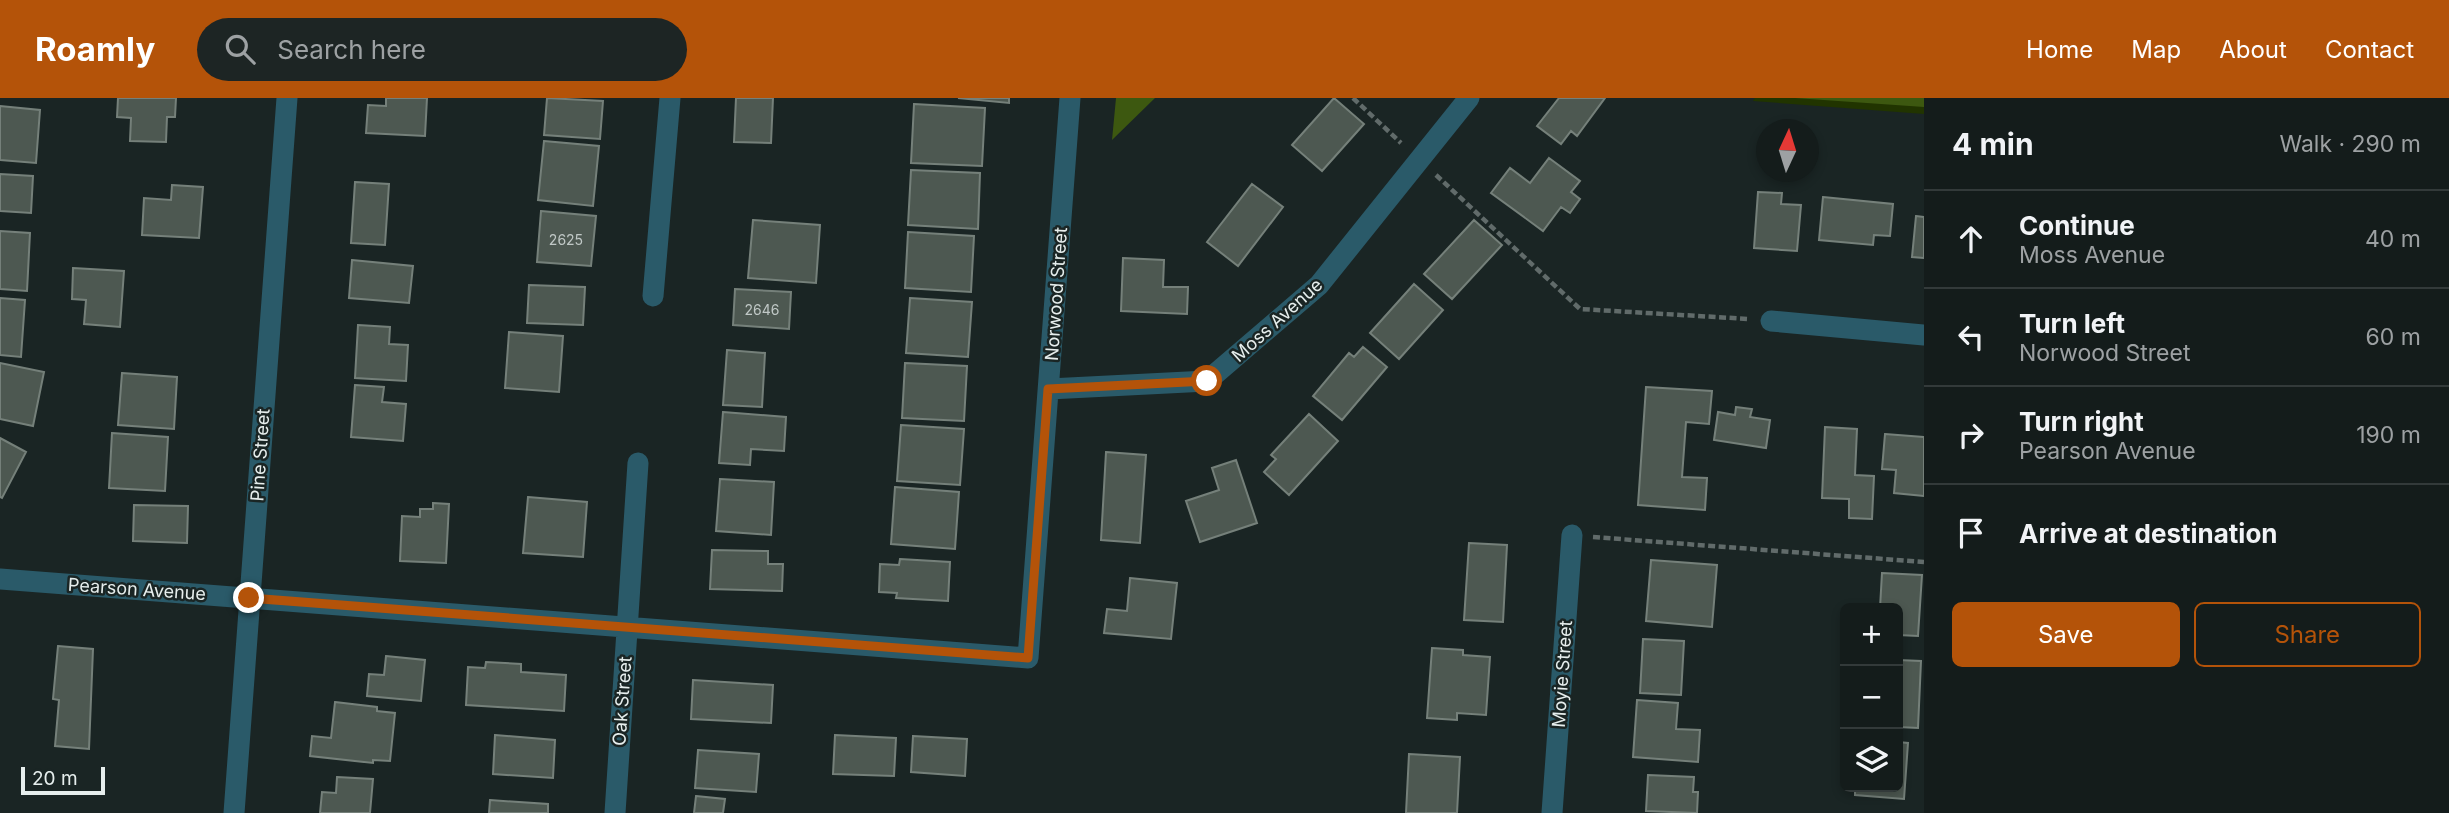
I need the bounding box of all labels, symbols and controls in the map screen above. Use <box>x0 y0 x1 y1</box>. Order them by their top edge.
search box <box>197 18 687 81</box>
text: Roamly <box>35 29 155 69</box>
icon: search <box>221 30 259 68</box>
text: Search here <box>277 34 426 65</box>
text: Home <box>2026 35 2093 64</box>
text: Map <box>2131 35 2181 64</box>
text: About <box>2219 35 2287 64</box>
text: Contact <box>2325 35 2414 64</box>
north arrow <box>1756 119 1819 182</box>
text: 4 min <box>1952 126 2034 162</box>
text: Walk · 290 m <box>2279 130 2421 158</box>
text: Continue <box>2019 210 2135 241</box>
icon: ahead <box>1952 220 1990 258</box>
text: 40 m <box>2365 225 2421 253</box>
street label: Norwood Street <box>1041 226 1071 362</box>
house number: 2625 <box>549 231 583 248</box>
text: Moss Avenue <box>2019 241 2165 269</box>
street label: Moss Avenue <box>1227 274 1327 366</box>
house number: 2646 <box>745 301 779 318</box>
text: Turn left <box>2019 308 2125 339</box>
icon: left <box>1952 318 1990 356</box>
text: 60 m <box>2366 323 2421 351</box>
text: Norwood Street <box>2019 339 2190 367</box>
route start <box>1191 365 1222 396</box>
text: Turn right <box>2019 406 2144 437</box>
street label: Pine Street <box>246 408 274 502</box>
icon: right <box>1952 416 1990 454</box>
text: 190 m <box>2356 421 2421 449</box>
text: Pearson Avenue <box>2019 437 2196 465</box>
icon: arrive <box>1952 514 1990 552</box>
text: Arrive at destination <box>2019 518 2278 549</box>
street label: Pearson Avenue <box>67 574 207 604</box>
route end <box>233 582 264 613</box>
button: Save <box>1952 602 2180 667</box>
button: Share <box>2194 602 2421 667</box>
map controls <box>1840 603 1903 792</box>
button: + <box>1840 603 1903 666</box>
street label: Moyie Street <box>1548 620 1576 728</box>
street label: Oak Street <box>608 655 636 746</box>
button: − <box>1840 666 1903 729</box>
button: layers <box>1840 729 1903 792</box>
scale bar <box>21 764 105 796</box>
text: 20 m <box>32 767 78 790</box>

